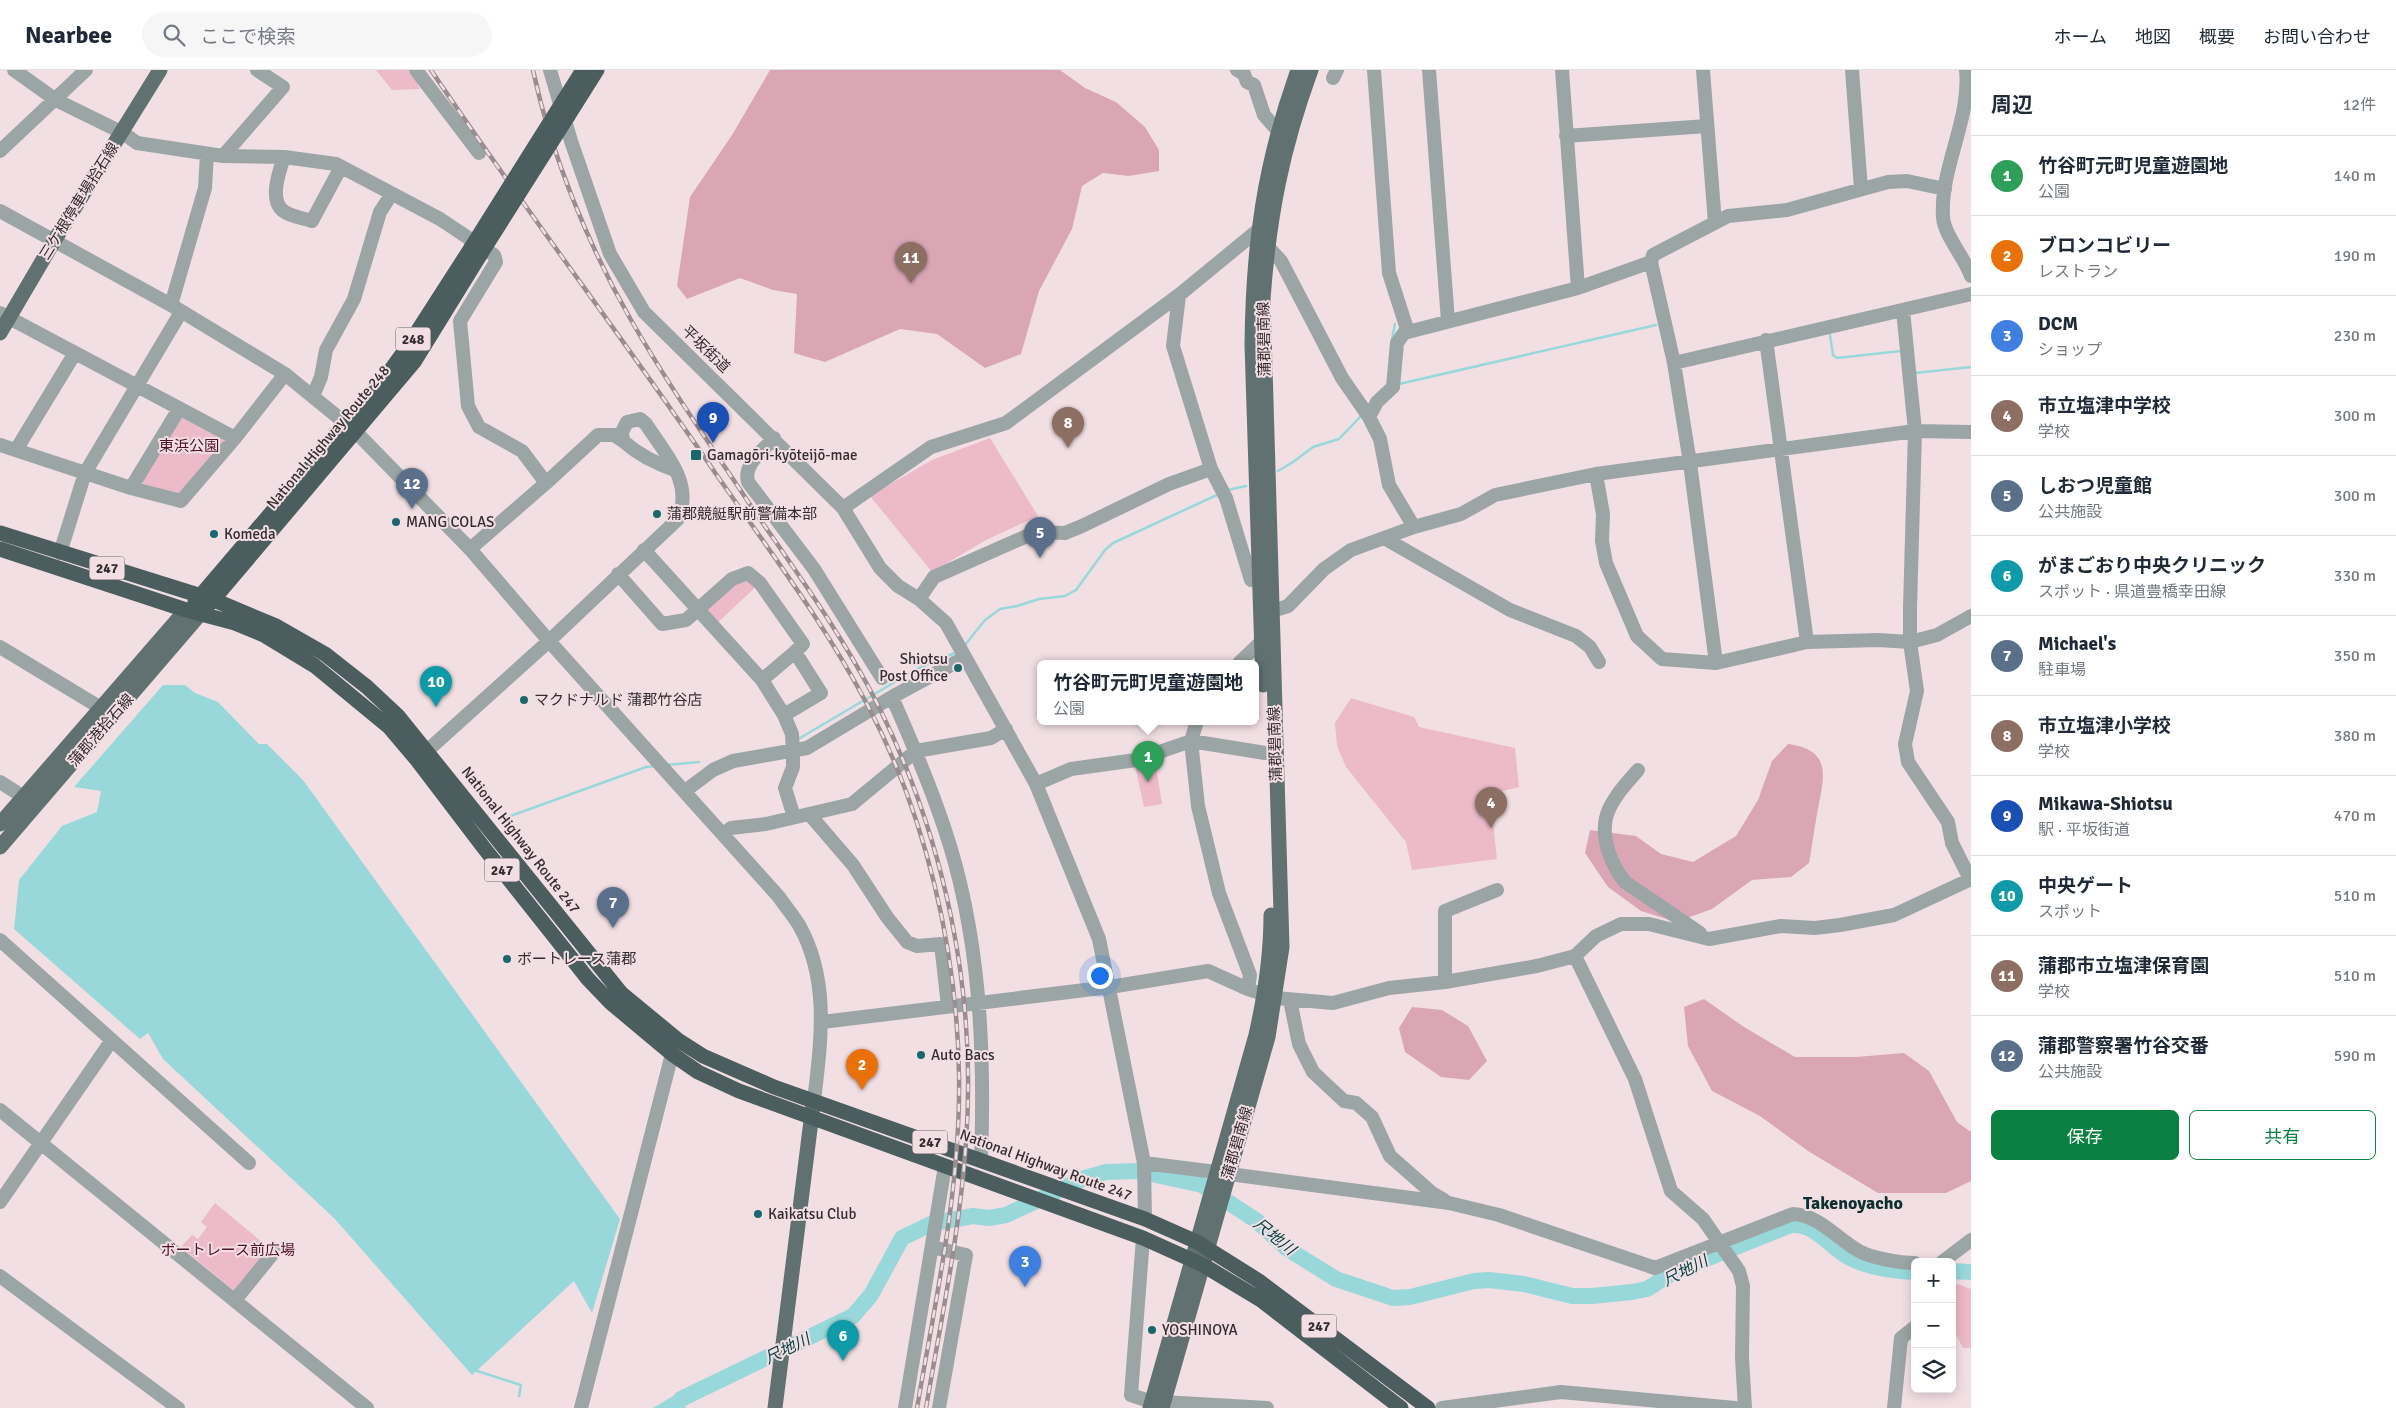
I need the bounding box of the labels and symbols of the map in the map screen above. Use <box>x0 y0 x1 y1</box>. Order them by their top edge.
street label: 三ケ根停車場拾石線 <box>36 139 122 263</box>
pin: 11 <box>895 242 927 283</box>
street label: 蒲郡碧南線 <box>1254 301 1274 377</box>
street label: 平坂街道 <box>678 322 734 376</box>
road number: 248 <box>396 328 430 350</box>
street label: National Highway Route 248 <box>263 362 393 512</box>
pin: 9 <box>697 402 729 443</box>
pin: 8 <box>1052 407 1084 448</box>
park label: 東浜公園 <box>159 437 219 455</box>
place label: Gamagōri-kyōteijō-mae <box>707 446 858 464</box>
marker: Gamagōri-kyōteijō-mae <box>689 448 703 462</box>
pin: 12 <box>396 468 428 509</box>
place label: 蒲郡競艇駅前警備本部 <box>667 505 817 523</box>
marker: 蒲郡競艇駅前警備本部 <box>651 508 663 520</box>
place label: MANG COLAS <box>406 513 494 531</box>
marker: MANG COLAS <box>390 516 402 528</box>
pin: 5 <box>1024 517 1056 558</box>
place label: Komeda <box>224 525 276 543</box>
marker: Komeda <box>208 528 220 540</box>
road number: 247 <box>90 556 124 579</box>
place label: Shiotsu Post Office <box>879 650 948 685</box>
marker: Shiotsu Post Office <box>952 662 964 674</box>
pin: 10 <box>420 666 452 707</box>
street label: 蒲郡港拾石線 <box>65 690 137 770</box>
place label: マクドナルド 蒲郡竹谷店 <box>534 691 702 709</box>
marker: マクドナルド 蒲郡竹谷店 <box>518 694 530 706</box>
street label: 蒲郡碧南線 <box>1265 706 1285 782</box>
pin: 1 <box>1132 741 1164 782</box>
street label: National Highway Route 247 <box>458 763 584 917</box>
pin: 4 <box>1475 787 1507 828</box>
road number: 247 <box>484 858 520 882</box>
pin: 7 <box>597 887 629 928</box>
place label: ボートレース蒲郡 <box>517 950 636 968</box>
marker: ボートレース蒲郡 <box>501 953 513 965</box>
your location <box>1087 963 1113 989</box>
place label: Auto Bacs <box>931 1046 995 1064</box>
pin: 2 <box>846 1049 878 1090</box>
marker: Auto Bacs <box>915 1049 927 1061</box>
street label: 蒲郡碧南線 <box>1218 1104 1256 1182</box>
street label: National Highway Route 247 <box>957 1125 1135 1205</box>
road number: 247 <box>912 1130 948 1154</box>
district label: Takenoyacho <box>1803 1192 1903 1214</box>
place label: Kaikatsu Club <box>768 1205 856 1223</box>
marker: Kaikatsu Club <box>752 1208 764 1220</box>
water label: 尺地川 <box>1249 1214 1301 1261</box>
park label: ボートレース前広場 <box>161 1241 295 1259</box>
pin: 3 <box>1009 1246 1041 1287</box>
water label: 尺地川 <box>1660 1250 1713 1291</box>
road number: 247 <box>1302 1314 1336 1338</box>
pin: 6 <box>827 1320 859 1361</box>
place label: YOSHINOYA <box>1162 1321 1238 1339</box>
marker: YOSHINOYA <box>1146 1324 1158 1336</box>
water label: 尺地川 <box>761 1329 815 1368</box>

